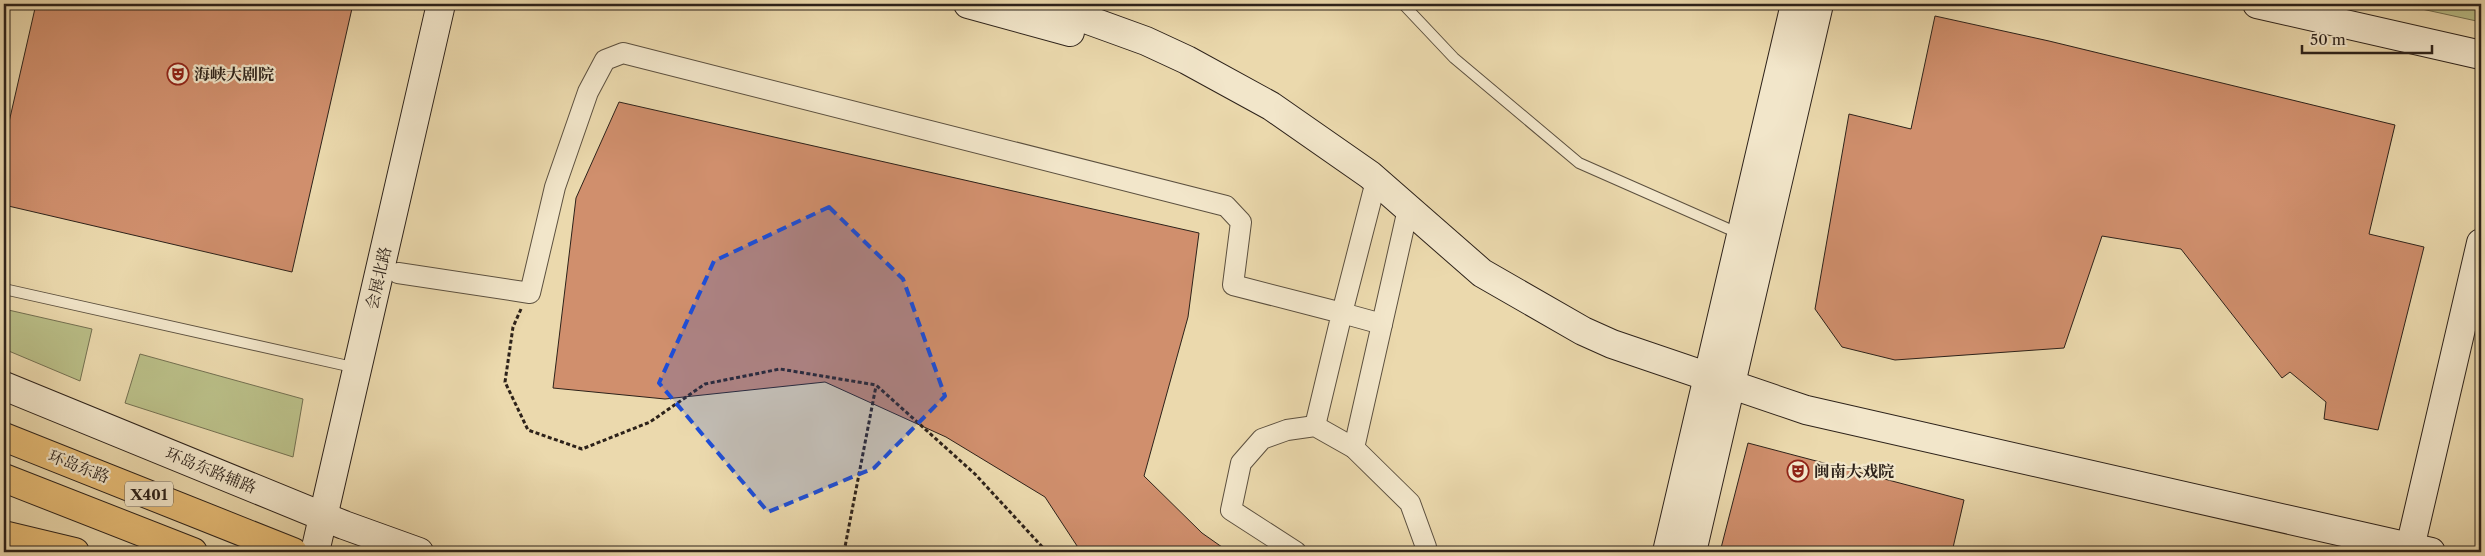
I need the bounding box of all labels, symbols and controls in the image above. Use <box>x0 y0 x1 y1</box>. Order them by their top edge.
scale bar <box>2302 22 2432 54</box>
text: 50 m <box>2310 30 2346 49</box>
theatre icon: 海峡大剧院 <box>166 62 190 86</box>
place label: 海峡大剧院 <box>194 64 274 84</box>
street label: 会展北路 <box>361 245 395 311</box>
street label: 环岛东路辅路 <box>163 443 259 497</box>
street label: 环岛东路 <box>46 445 112 487</box>
theatre icon: 闽南大戏院 <box>1786 459 1810 483</box>
place label: 闽南大戏院 <box>1814 461 1894 481</box>
road number: X401 <box>125 482 173 506</box>

